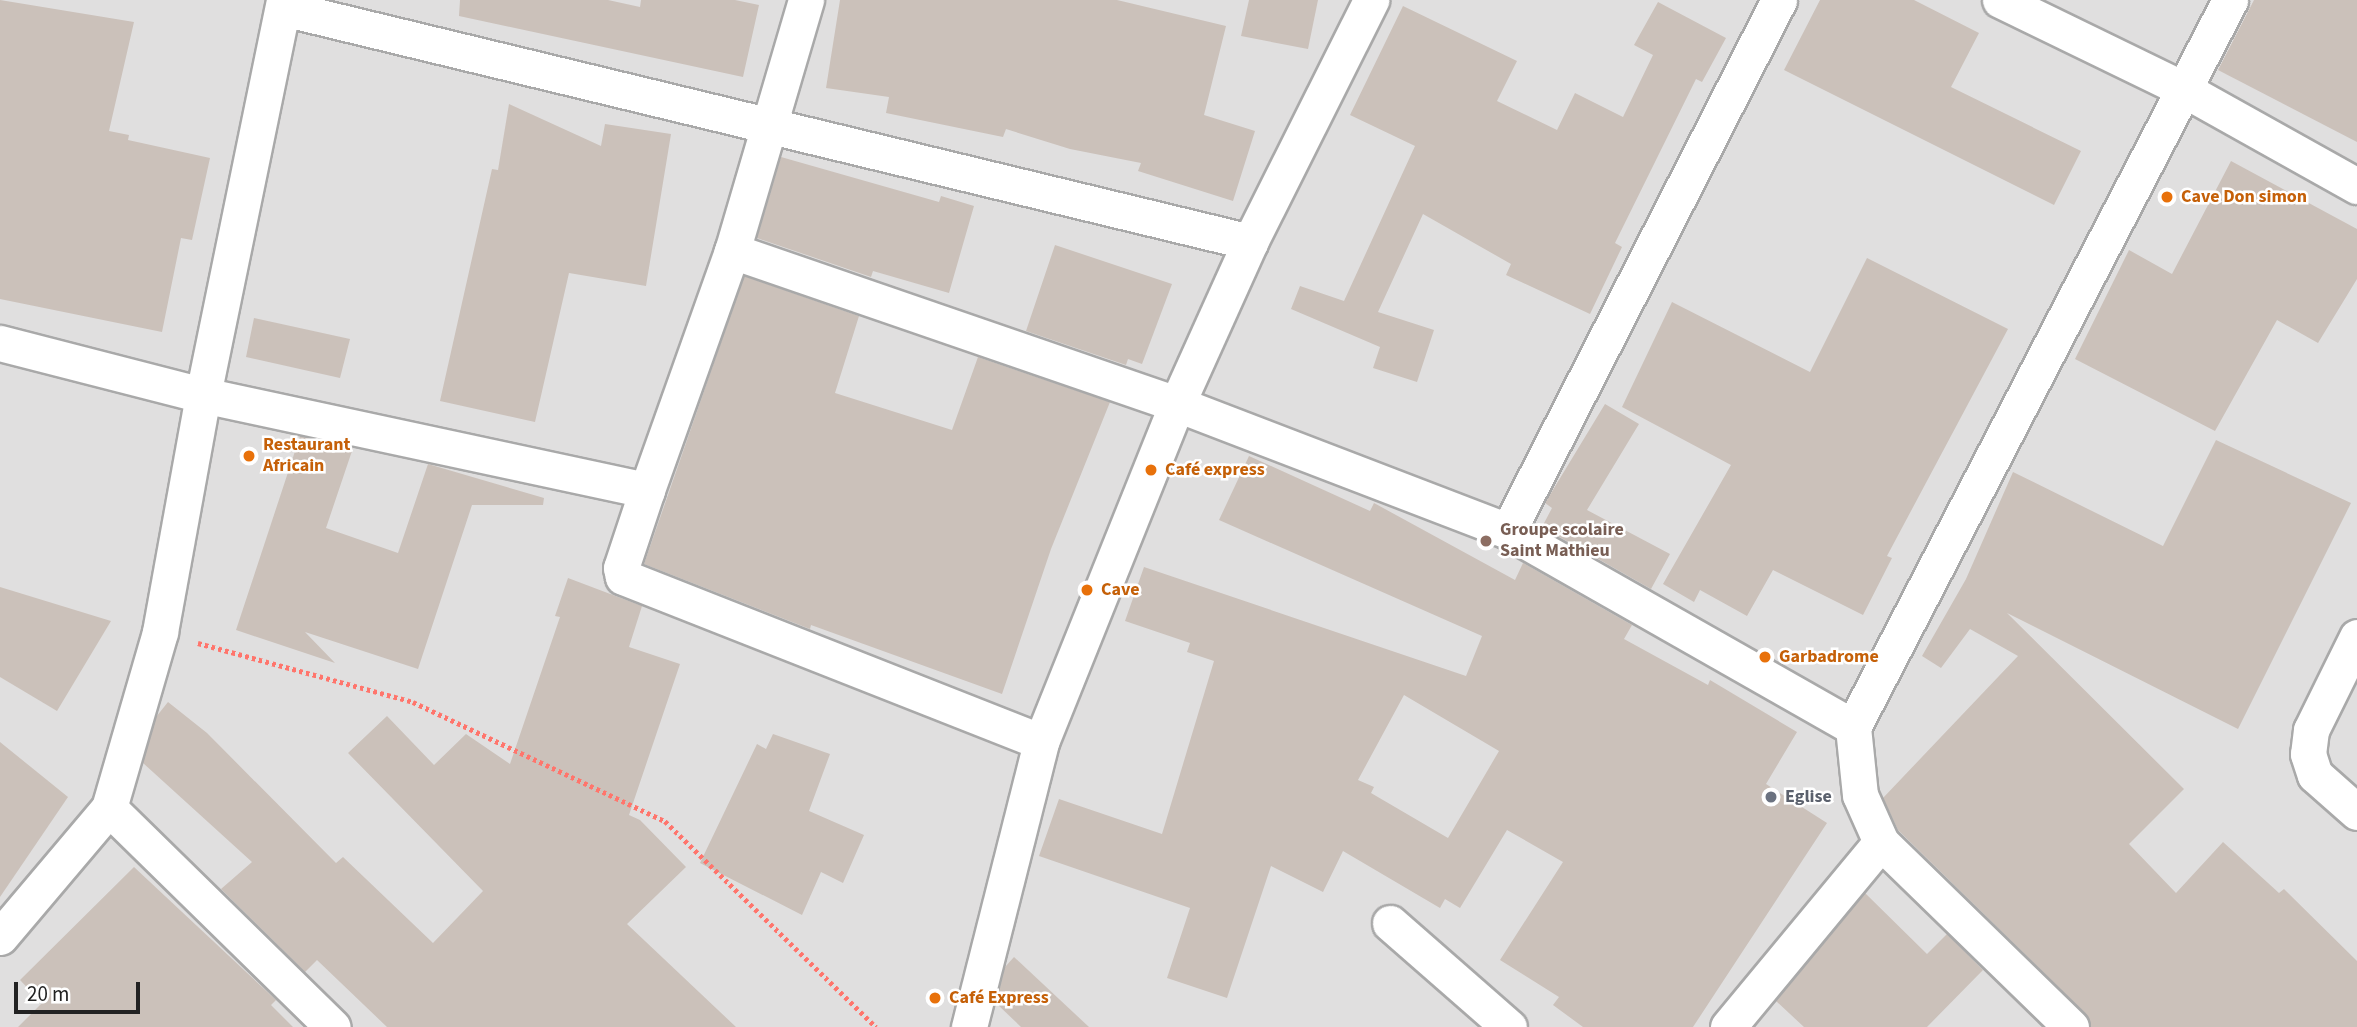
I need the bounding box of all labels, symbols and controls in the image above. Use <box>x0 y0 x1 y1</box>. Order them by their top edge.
place label: Cave Don simon <box>2181 186 2307 208</box>
marker: Cave Don simon <box>2159 189 2175 205</box>
place label: Restaurant Africain <box>263 435 350 478</box>
marker: Restaurant Africain <box>241 448 257 464</box>
place label: Café express <box>1165 459 1265 481</box>
marker: Café express <box>1143 462 1159 478</box>
place label: Groupe scolaire Saint Mathieu <box>1500 520 1624 562</box>
marker: Groupe scolaire Saint Mathieu <box>1478 533 1494 549</box>
place label: Cave <box>1101 579 1140 601</box>
marker: Cave <box>1079 582 1095 598</box>
place label: Garbadrome <box>1779 646 1879 668</box>
marker: Garbadrome <box>1757 649 1773 665</box>
place label: Eglise <box>1785 786 1832 808</box>
marker: Eglise <box>1763 789 1779 805</box>
scale bar <box>18 968 144 1012</box>
text: 20 m <box>27 979 69 1009</box>
place label: Café Express <box>949 987 1049 1009</box>
marker: Café Express <box>927 990 943 1006</box>

